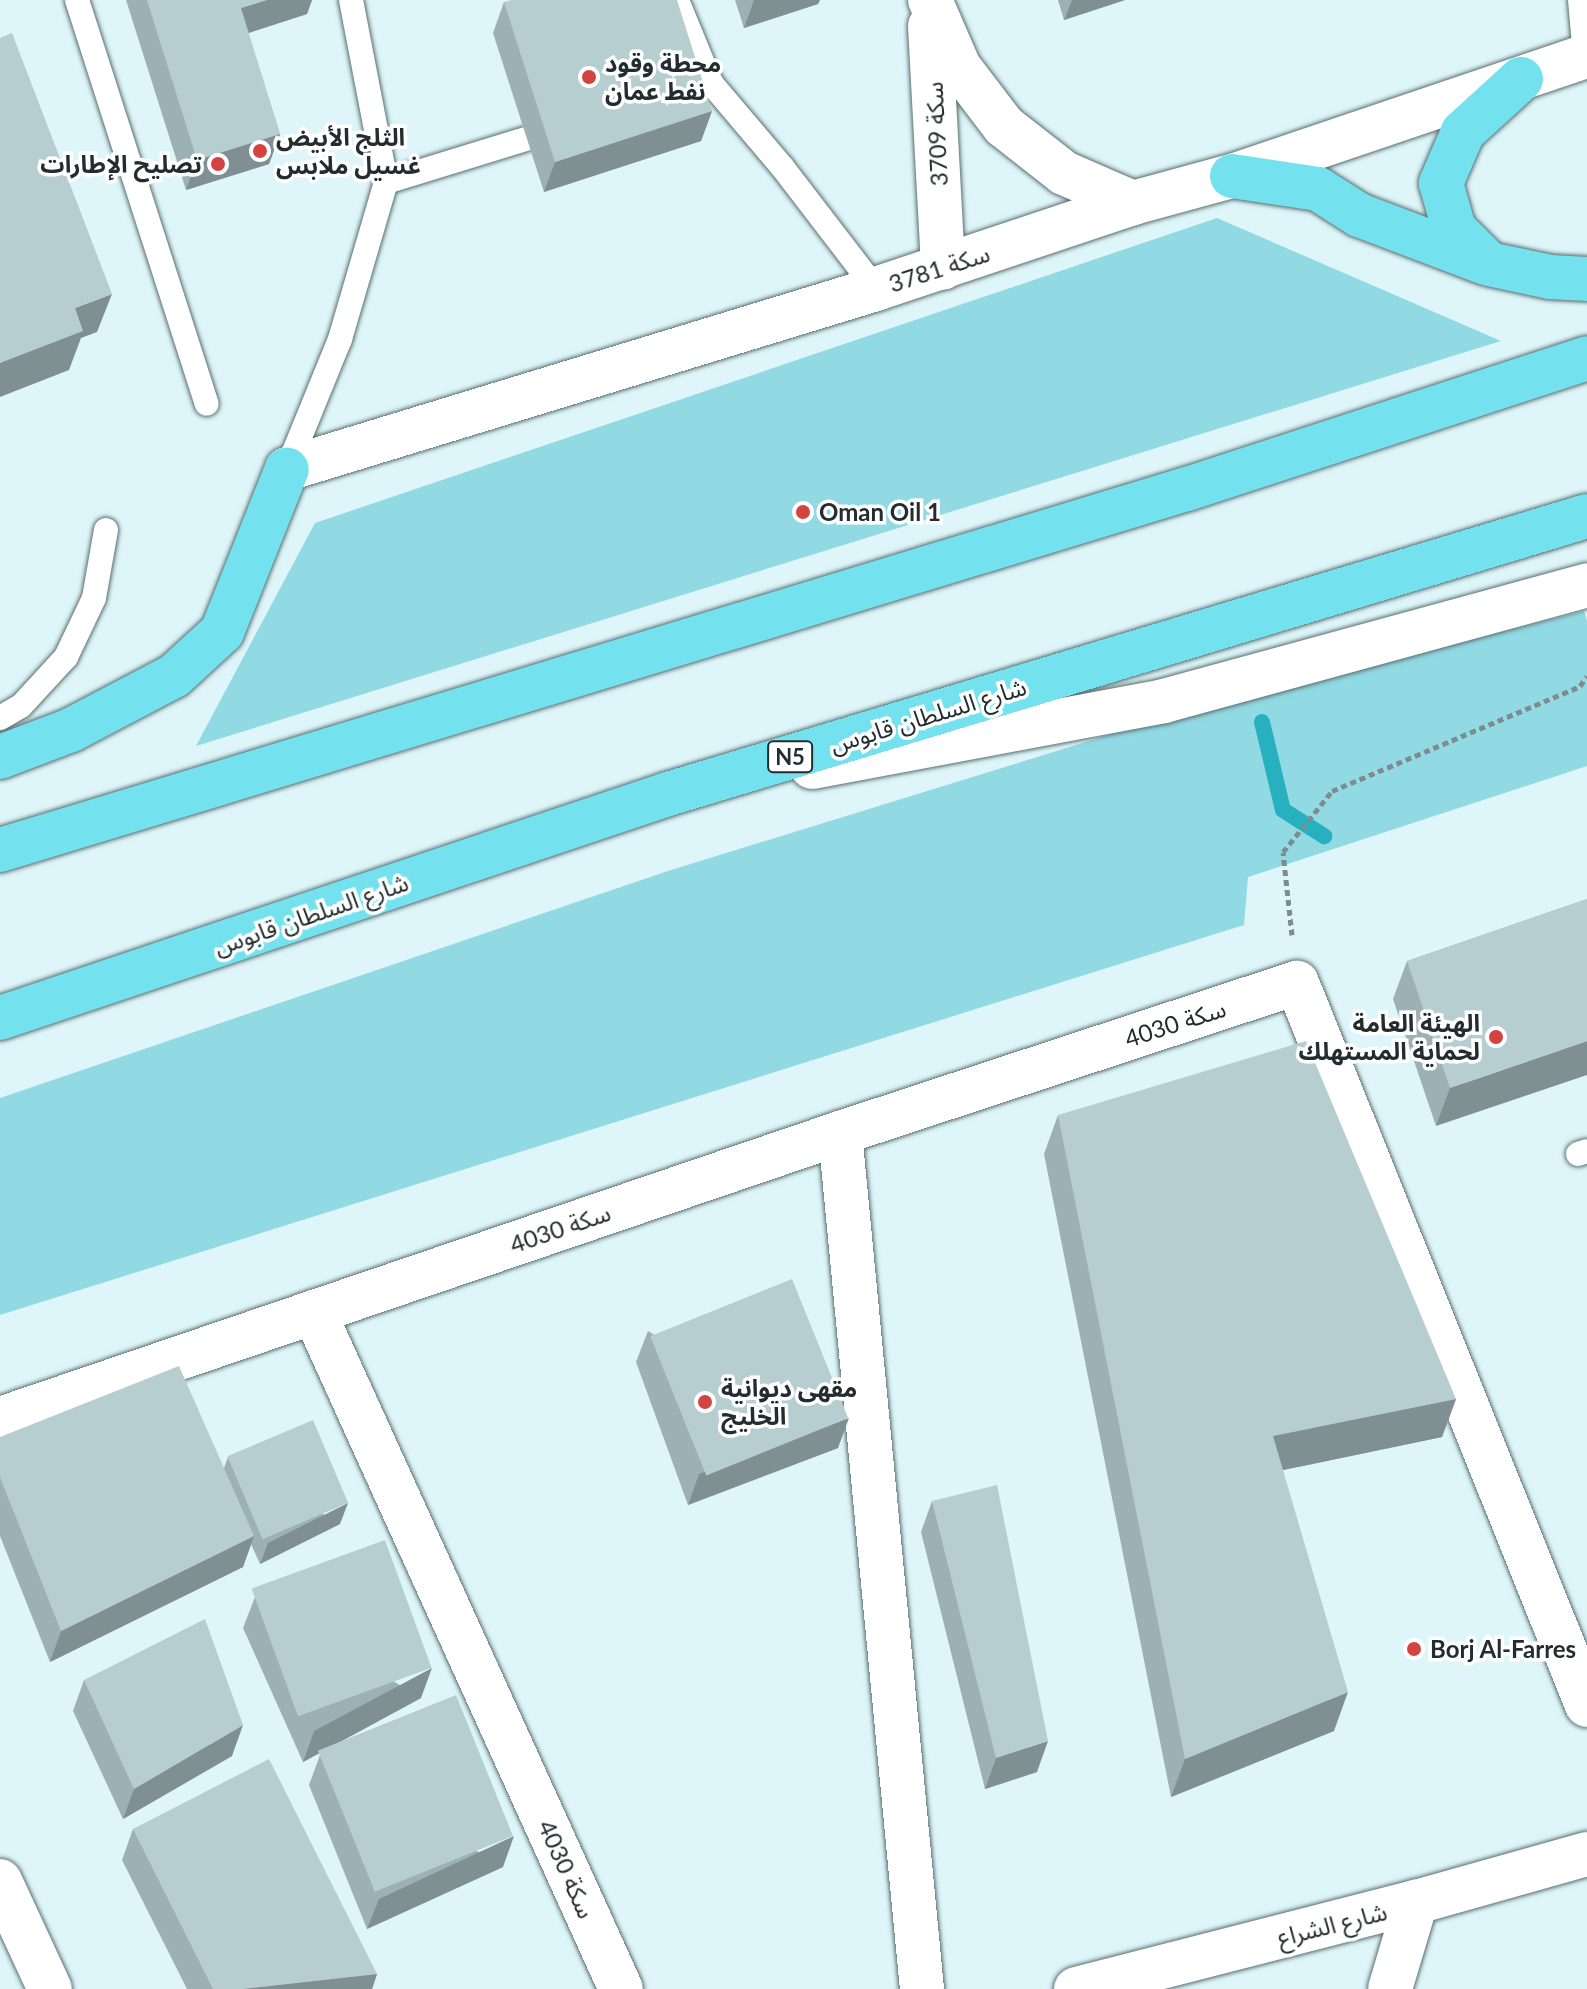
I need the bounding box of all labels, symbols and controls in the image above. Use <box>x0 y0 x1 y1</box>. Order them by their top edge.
place label: محطة وقود نفط عمان <box>605 49 721 105</box>
marker: محطة وقود نفط عمان <box>580 68 598 86</box>
street label: سكة 3709 <box>919 81 953 187</box>
place label: الثلج الأبيض غسيل ملابس <box>276 123 421 179</box>
marker: الثلج الأبيض غسيل ملابس <box>251 142 269 160</box>
place label: تصليح الإطارات <box>40 150 202 178</box>
marker: تصليح الإطارات <box>209 155 227 173</box>
street label: سكة 3781 <box>885 238 993 298</box>
place label: Oman Oil 1 <box>819 498 941 526</box>
marker: Oman Oil 1 <box>794 503 812 521</box>
street label: شارع السلطان قابوس <box>826 671 1030 759</box>
road number: N5 <box>766 739 814 775</box>
street label: شارع السلطان قابوس <box>210 867 412 961</box>
street label: سكة 4030 <box>1121 993 1229 1053</box>
place label: الهيئة العامة لحماية المستهلك <box>1299 1009 1480 1065</box>
marker: الهيئة العامة لحماية المستهلك <box>1487 1028 1505 1046</box>
street label: سكة 4030 <box>506 1197 614 1259</box>
place label: مقهى ديوانية الخليج <box>721 1374 857 1430</box>
marker: مقهى ديوانية الخليج <box>696 1393 714 1411</box>
place label: Borj Al-Farres <box>1430 1635 1577 1663</box>
marker: Borj Al-Farres <box>1405 1640 1423 1658</box>
street label: سكة 4030 <box>533 1815 601 1923</box>
street label: شارع الشراع <box>1274 1896 1390 1952</box>

